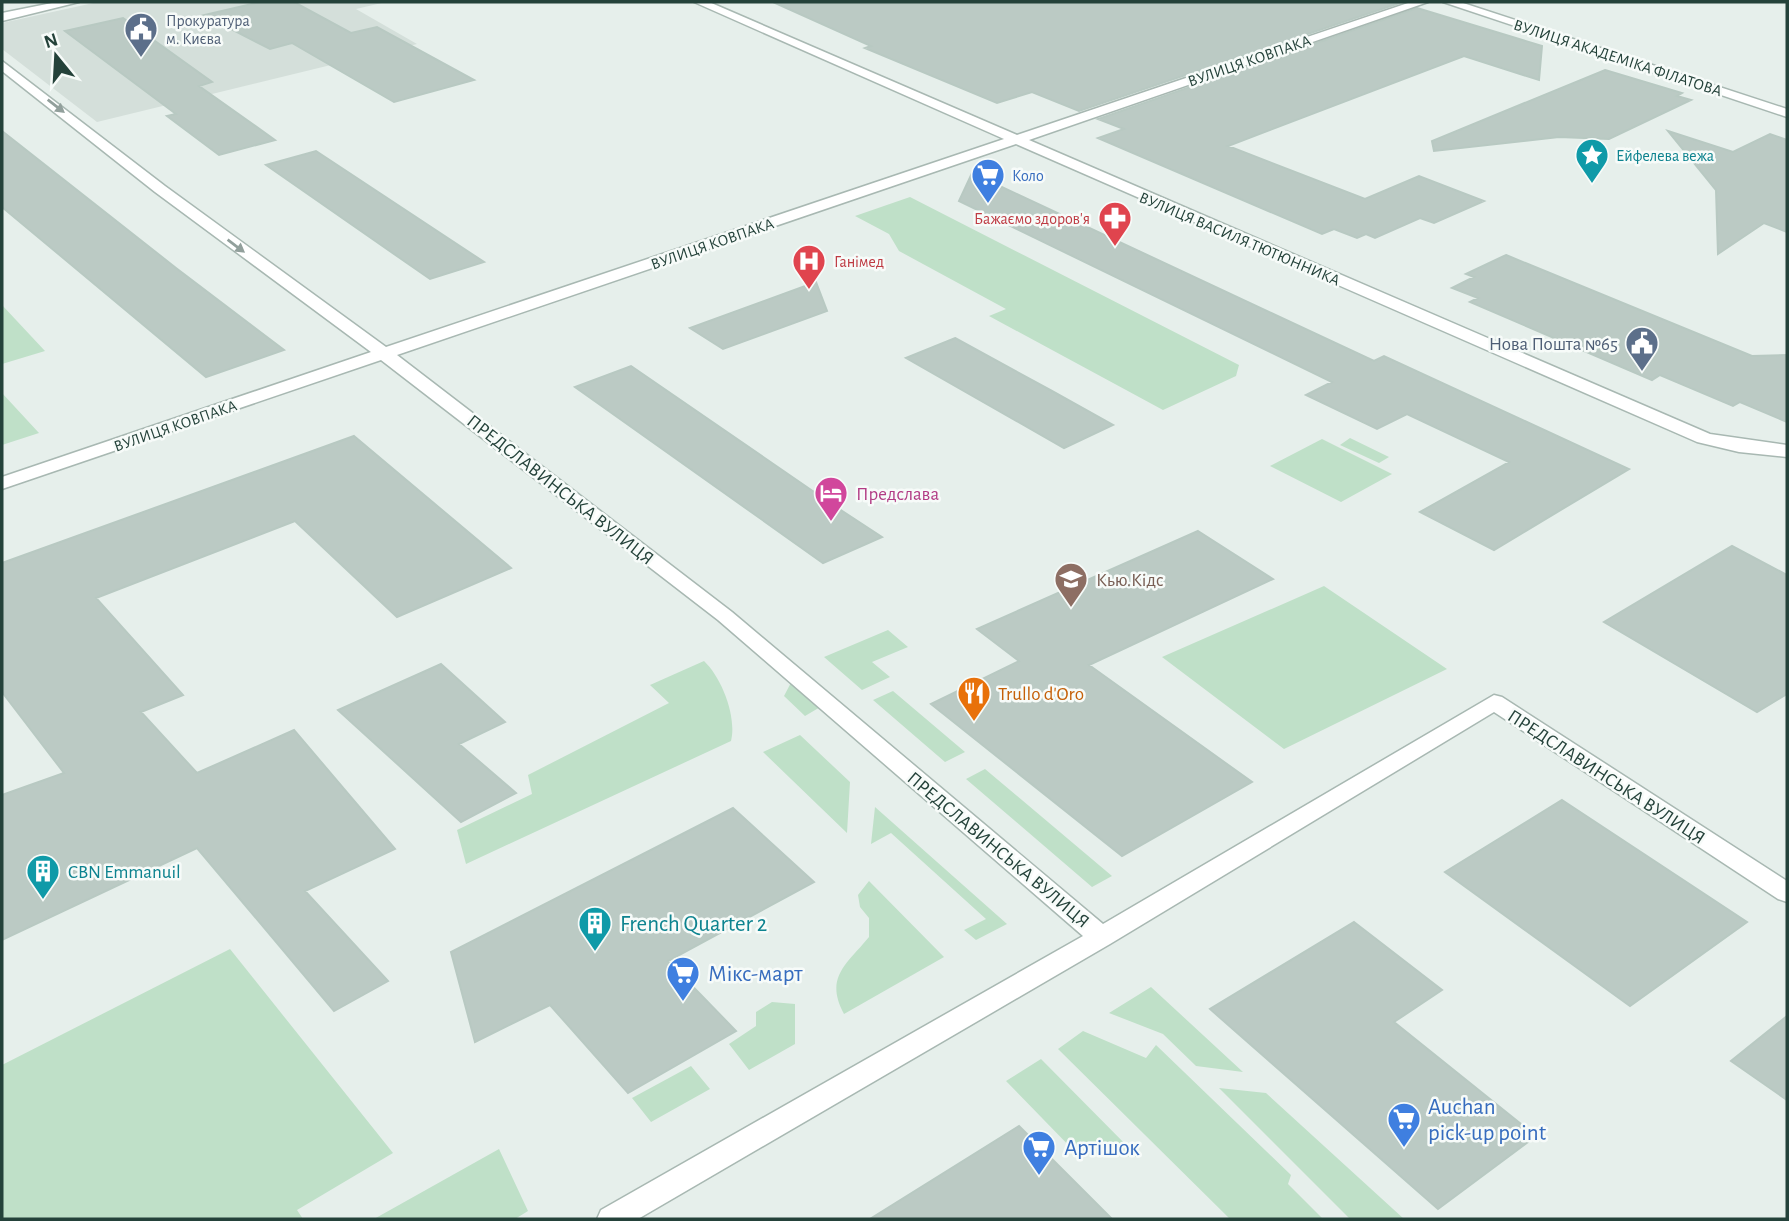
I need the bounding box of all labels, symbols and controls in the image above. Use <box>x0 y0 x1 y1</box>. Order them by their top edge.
public building icon: Прокуратура м. Києва <box>122 10 160 59</box>
place label: Прокуратура м. Києва <box>166 13 250 47</box>
street label: ВУЛИЦЯ АКАДЕМІКА ФІЛАТОВА <box>1511 17 1724 99</box>
north arrow <box>21 21 91 91</box>
text: N <box>42 30 60 52</box>
street label: ВУЛИЦЯ КОВПАКА <box>1186 32 1313 89</box>
one-way arrow <box>46 99 64 114</box>
place icon: Ейфелева вежа <box>1573 136 1611 185</box>
place label: Ейфелева вежа <box>1616 148 1714 164</box>
supermarket icon: Коло <box>969 156 1007 205</box>
place label: Коло <box>1012 168 1044 184</box>
street label: ВУЛИЦЯ ВАСИЛЯ ТЮТЮННИКА <box>1137 189 1343 289</box>
pharmacy icon: Бажаємо здоров'я <box>1096 199 1134 248</box>
place label: Бажаємо здоров'я <box>974 211 1090 227</box>
street label: ВУЛИЦЯ КОВПАКА <box>649 215 776 272</box>
one-way arrow <box>226 238 244 253</box>
hospital icon: Ганімед <box>790 242 828 291</box>
place label: Ганімед <box>834 254 884 270</box>
public building icon: Нова Пошта №65 <box>1623 324 1661 373</box>
place label: Нова Пошта №65 <box>1489 335 1618 354</box>
street label: ВУЛИЦЯ КОВПАКА <box>112 397 239 454</box>
street label: ПРЕДСЛАВИНСЬКА ВУЛИЦЯ <box>463 412 657 569</box>
hotel icon: Предслава <box>812 474 850 523</box>
place label: Предслава <box>856 485 939 504</box>
school or university icon: Кью.Кідс <box>1052 560 1090 609</box>
place label: Кью.Кідс <box>1096 571 1164 590</box>
restaurant icon: Trullo d'Oro <box>955 674 993 723</box>
place label: Trullo d'Oro <box>998 685 1084 704</box>
street label: ПРЕДСЛАВИНСЬКА ВУЛИЦЯ <box>1504 706 1708 848</box>
street label: ПРЕДСЛАВИНСЬКА ВУЛИЦЯ <box>903 769 1093 932</box>
building icon: CBN Emmanuil <box>24 852 62 901</box>
place label: CBN Emmanuil <box>68 863 181 882</box>
building icon: French Quarter 2 <box>576 904 614 953</box>
place label: French Quarter 2 <box>620 913 767 936</box>
supermarket icon: Мікс-март <box>664 954 702 1003</box>
place label: Мікс-март <box>708 963 803 986</box>
place label: Auchan pick-up point <box>1428 1096 1547 1145</box>
supermarket icon: Auchan pick-up point <box>1385 1100 1423 1149</box>
supermarket icon: Артішок <box>1020 1128 1058 1177</box>
place label: Артішок <box>1064 1137 1140 1160</box>

